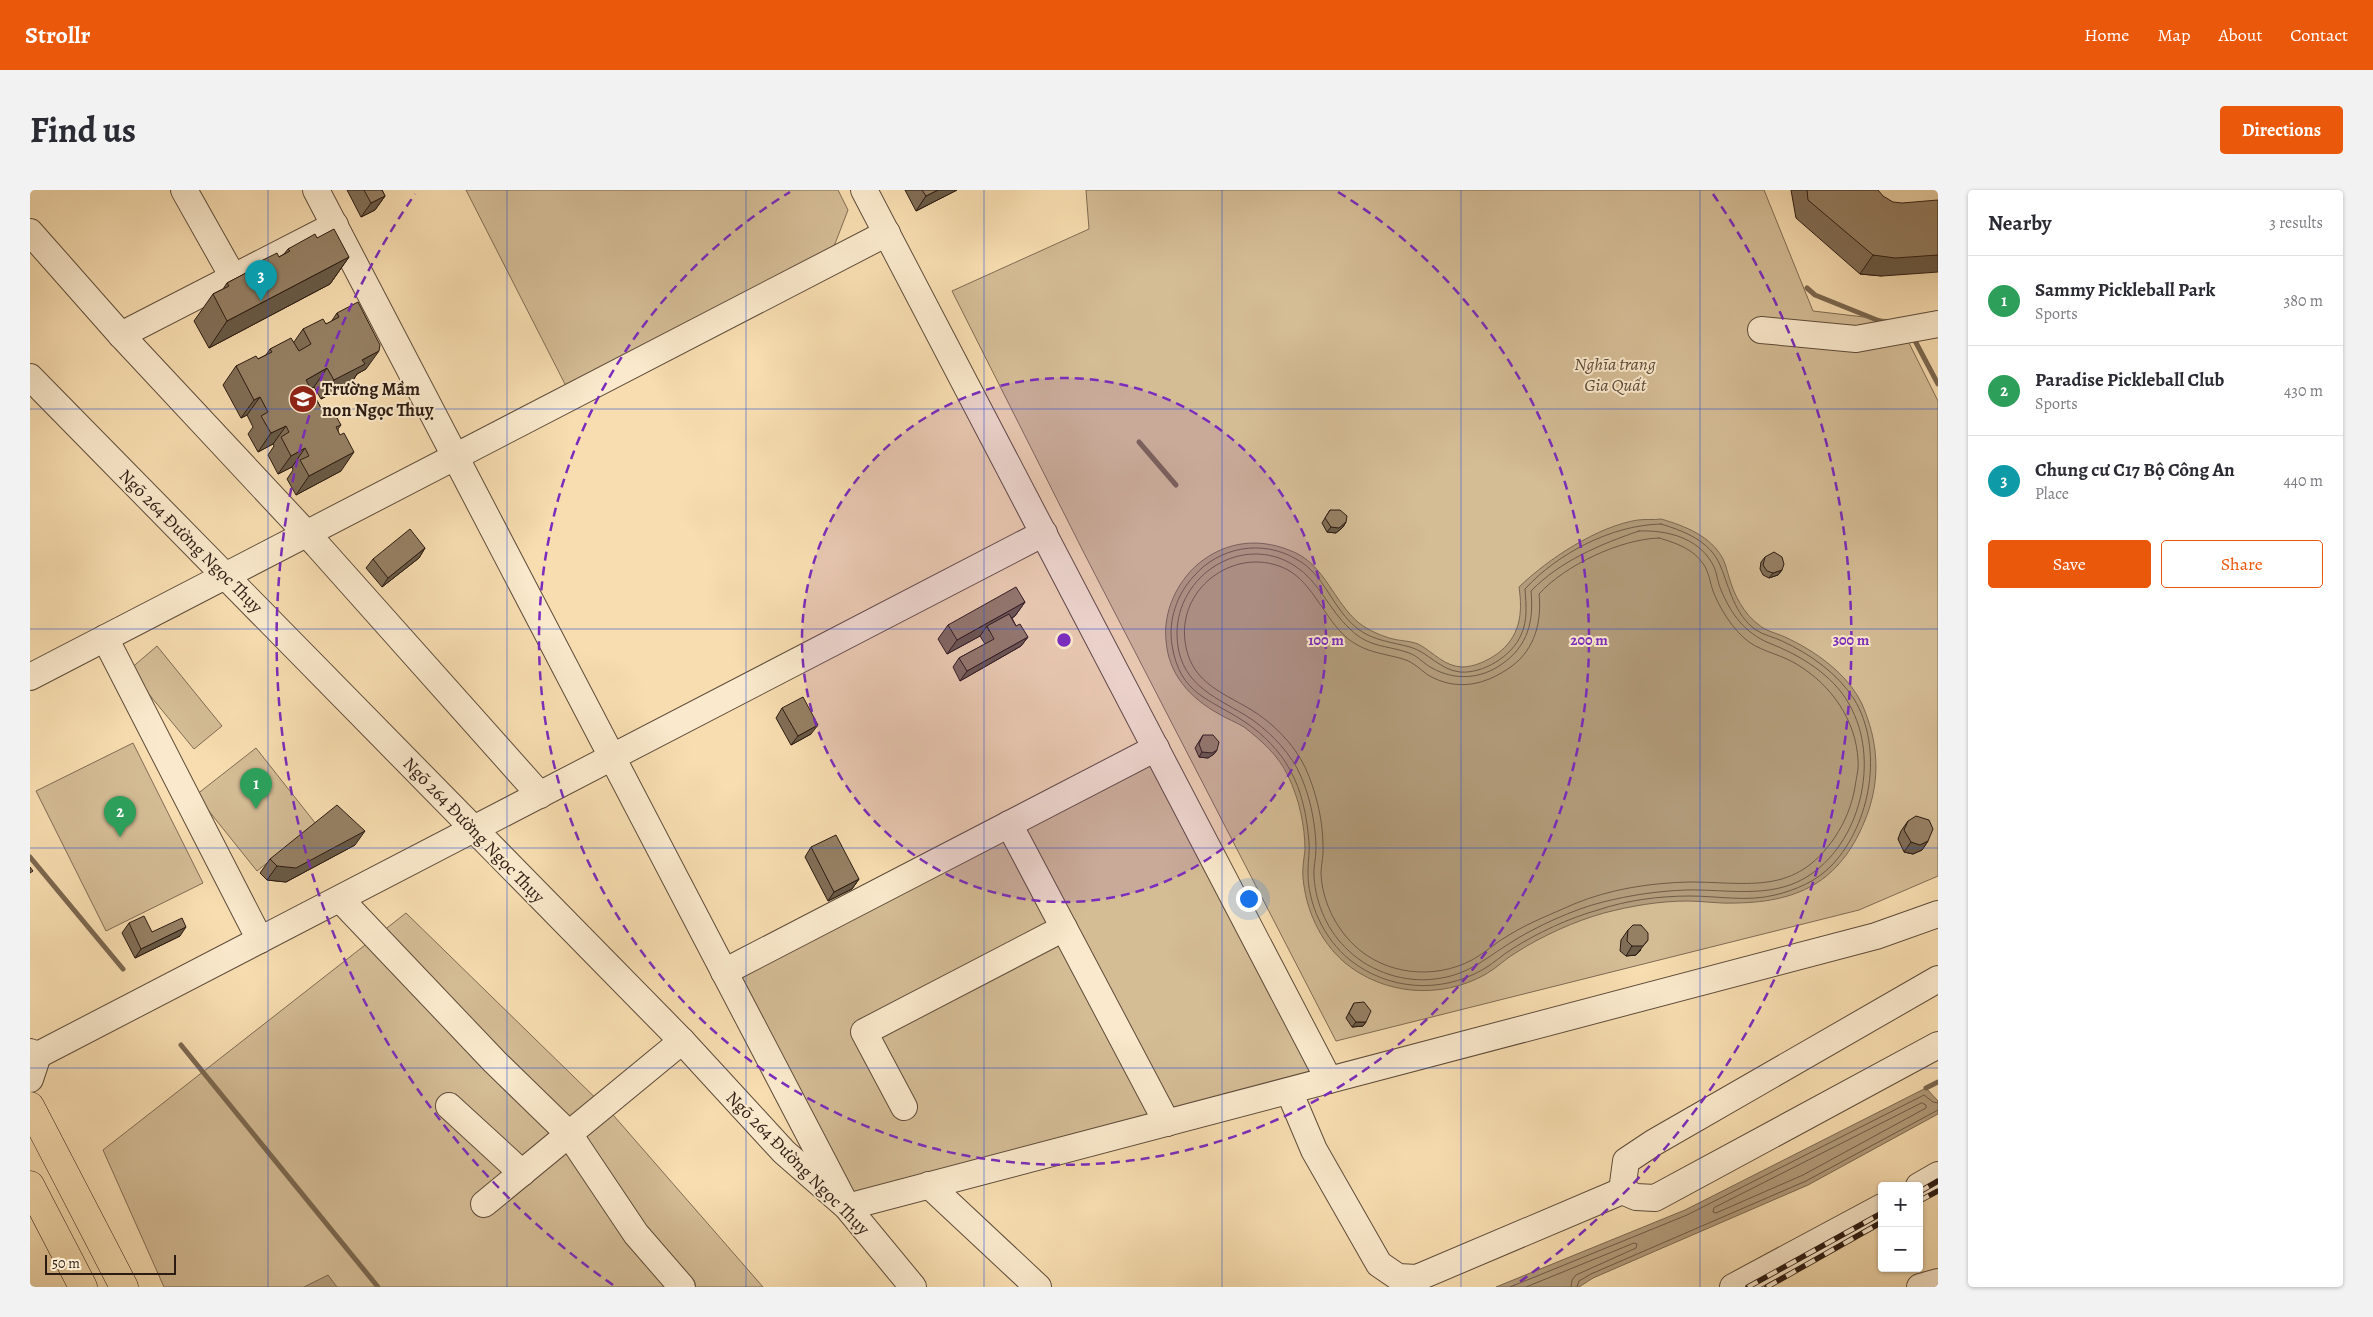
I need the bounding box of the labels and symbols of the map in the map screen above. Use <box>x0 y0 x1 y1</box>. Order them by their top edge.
pin: 3 <box>245 260 277 301</box>
park label: Nghĩa trang Gia Quất <box>1574 352 1656 397</box>
place label: Trường Mầm non Ngọc Thuỵ <box>322 377 434 422</box>
school or university icon: Trường Mầm non Ngọc Thuỵ <box>288 384 318 414</box>
street label: Ngõ 264 Đường Ngọc Thụy <box>114 464 269 619</box>
text: 100 m <box>1308 630 1344 650</box>
text: 200 m <box>1570 630 1608 650</box>
text: 300 m <box>1833 630 1870 650</box>
centre of rings <box>1055 631 1073 649</box>
street label: Ngõ 264 Đường Ngọc Thụy <box>398 752 551 909</box>
pin: 1 <box>240 768 272 809</box>
pin: 2 <box>104 796 136 837</box>
your location <box>1236 886 1262 912</box>
street label: Ngõ 264 Đường Ngọc Thụy <box>721 1086 876 1241</box>
scale bar <box>45 1252 176 1275</box>

